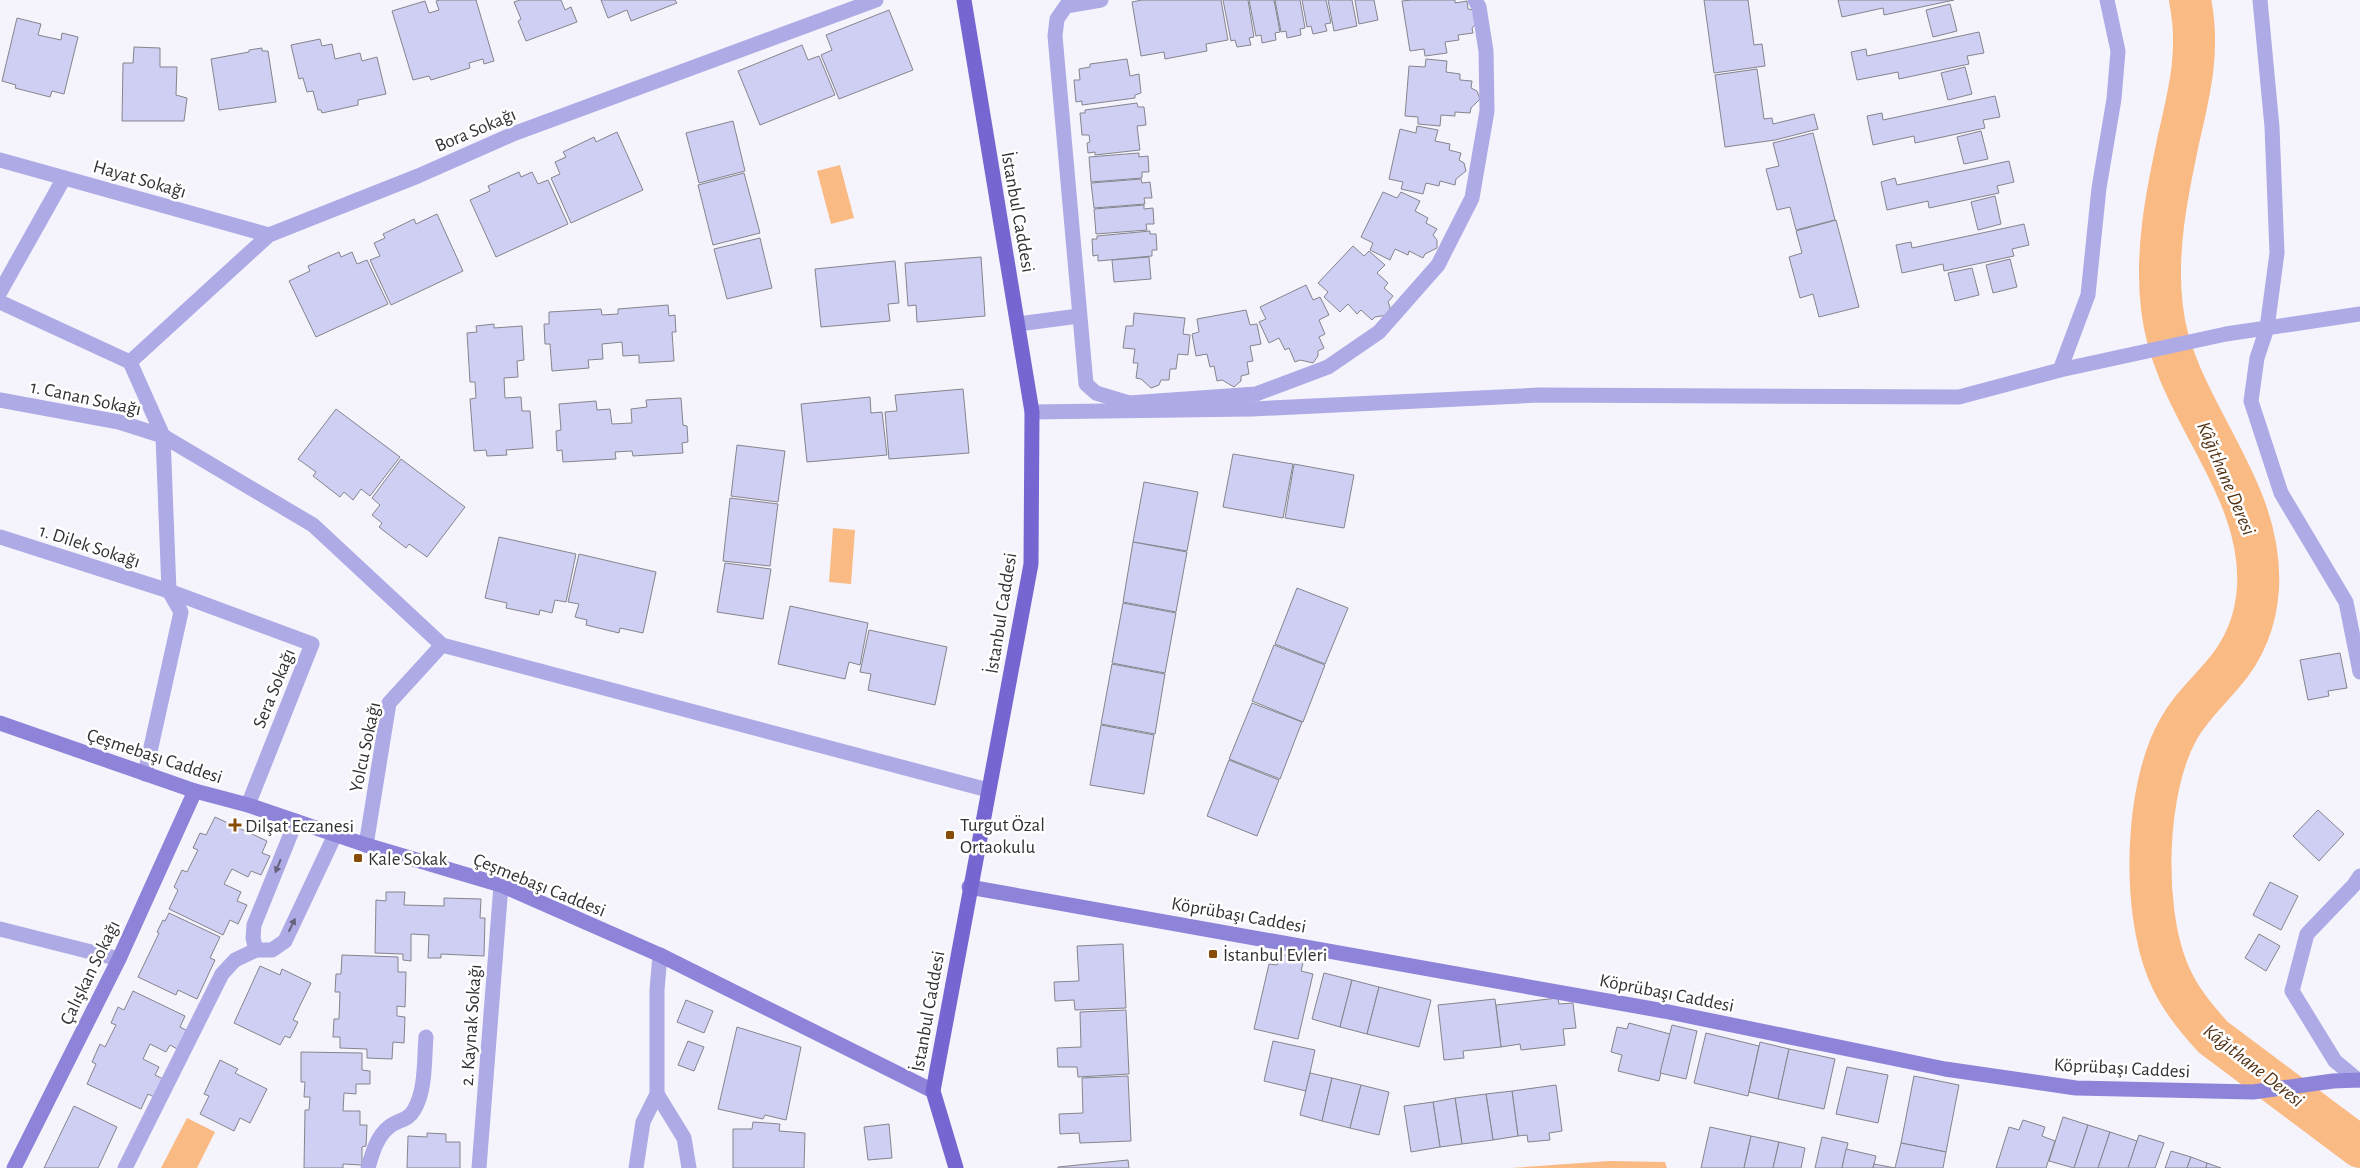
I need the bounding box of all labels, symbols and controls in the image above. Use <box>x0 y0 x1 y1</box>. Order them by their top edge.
street label: Bora Sokağı <box>432 105 519 156</box>
street label: İstanbul Caddesi <box>998 150 1038 274</box>
street label: Hayat Sokağı <box>91 157 188 202</box>
street label: 1. Canan Sokağı <box>29 377 143 419</box>
water label: Kâğıthane Deresi <box>2193 419 2259 538</box>
street label: 1. Dilek Sokağı <box>37 521 142 572</box>
street label: İstanbul Caddesi <box>982 551 1020 675</box>
street label: Sera Sokağı <box>250 646 299 731</box>
street label: Yolcu Sokağı <box>347 700 384 794</box>
street label: Çeşmebaşı Caddesi <box>84 726 225 787</box>
place label: Turgut Özal Ortaokulu <box>960 815 1045 857</box>
place label: Dilşat Eczanesi <box>245 817 354 836</box>
marker: Dilşat Eczanesi <box>229 819 241 831</box>
marker: Turgut Özal Ortaokulu <box>944 829 956 841</box>
place label: Kale Sokak <box>368 850 448 869</box>
street label: Çeşmebaşı Caddesi <box>470 850 608 921</box>
marker: Kale Sokak <box>352 852 364 864</box>
one-way arrow <box>273 859 281 873</box>
street label: Köprübaşı Caddesi <box>1170 894 1308 937</box>
street label: Çalışkan Sokağı <box>57 917 124 1028</box>
one-way arrow <box>288 918 296 932</box>
place label: İstanbul Evleri <box>1223 945 1327 965</box>
marker: İstanbul Evleri <box>1207 948 1219 960</box>
street label: İstanbul Caddesi <box>908 949 948 1073</box>
street label: 2. Kaynak Sokağı <box>458 963 485 1087</box>
street label: Köprübaşı Caddesi <box>1598 971 1736 1016</box>
water label: Kâğıthane Deresi <box>2199 1021 2307 1111</box>
street label: Köprübaşı Caddesi <box>2053 1055 2191 1082</box>

